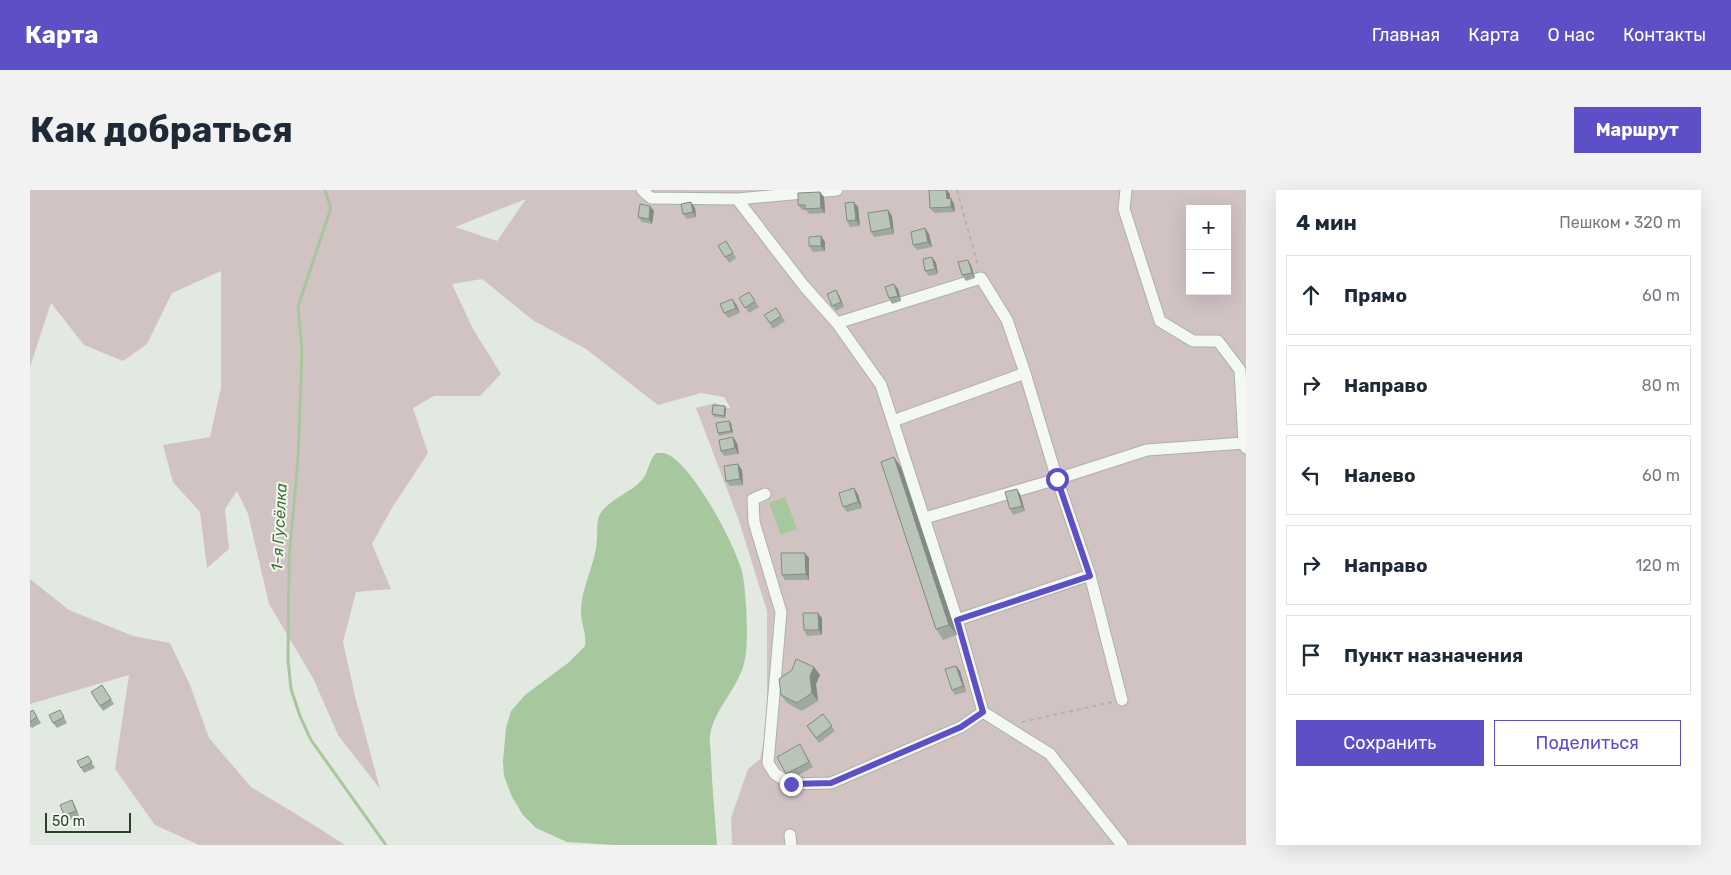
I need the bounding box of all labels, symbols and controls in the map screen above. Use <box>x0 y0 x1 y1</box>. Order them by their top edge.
text: Карта <box>25 21 98 49</box>
text: Главная <box>1372 24 1440 46</box>
text: Карта <box>1468 24 1520 46</box>
text: О нас <box>1548 24 1595 46</box>
text: Контакты <box>1623 24 1706 46</box>
button: Маршрут <box>1574 107 1701 153</box>
text: Как добраться <box>30 109 293 151</box>
map controls <box>1186 205 1231 295</box>
button: + <box>1186 205 1231 250</box>
text: 4 мин <box>1296 210 1357 235</box>
text: Пешком · 320 m <box>1559 213 1681 232</box>
button: − <box>1186 250 1231 295</box>
icon: ahead <box>1297 281 1325 309</box>
text: Прямо <box>1344 284 1407 307</box>
text: 60 m <box>1642 286 1680 305</box>
icon: right <box>1297 371 1325 399</box>
text: Направо <box>1344 374 1428 397</box>
text: 80 m <box>1642 376 1680 395</box>
icon: left <box>1297 461 1325 489</box>
text: Налево <box>1344 464 1416 487</box>
text: 60 m <box>1642 466 1680 485</box>
route start <box>1046 468 1069 491</box>
water label: 1-я Гусёлка <box>267 483 291 571</box>
icon: right <box>1297 551 1325 579</box>
text: Направо <box>1344 554 1428 577</box>
text: 120 m <box>1635 556 1680 575</box>
icon: arrive <box>1297 641 1325 669</box>
text: Пункт назначения <box>1344 644 1523 667</box>
button: Сохранить <box>1296 720 1484 766</box>
button: Поделиться <box>1494 720 1681 766</box>
route end <box>780 773 803 796</box>
scale bar <box>45 810 131 833</box>
text: 50 m <box>52 813 85 830</box>

